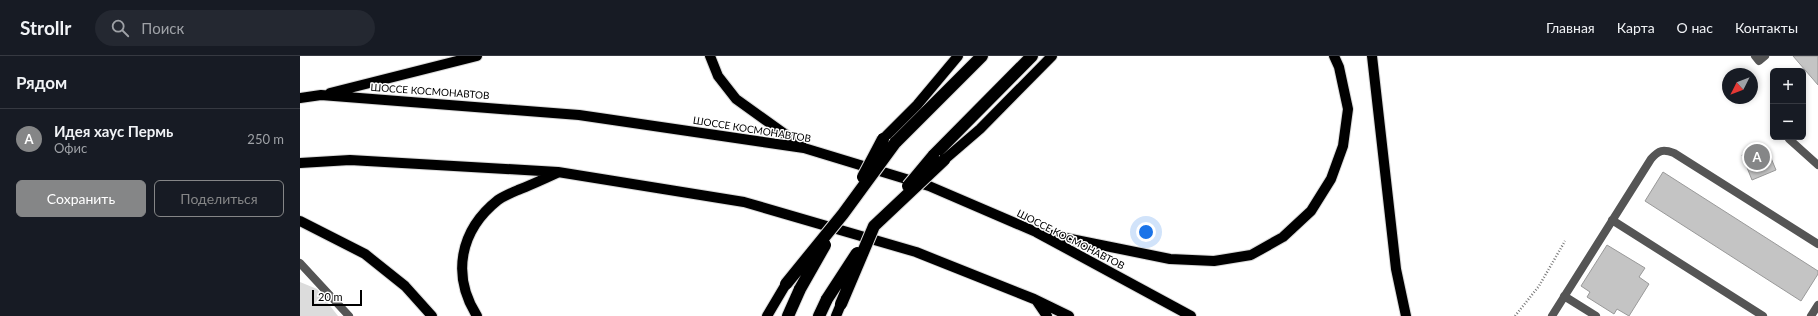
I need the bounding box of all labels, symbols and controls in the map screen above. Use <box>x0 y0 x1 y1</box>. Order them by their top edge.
search box <box>95 10 375 46</box>
text: Strollr <box>20 16 71 39</box>
icon: search <box>109 17 131 39</box>
text: Поиск <box>141 19 184 37</box>
text: Главная <box>1546 19 1595 36</box>
text: Карта <box>1617 19 1655 36</box>
text: О нас <box>1677 19 1713 36</box>
text: Контакты <box>1735 19 1798 36</box>
north arrow <box>1722 68 1758 104</box>
map controls <box>1770 68 1806 140</box>
button: + <box>1770 68 1806 104</box>
text: Рядом <box>16 72 67 93</box>
street label: ШОССЕ КОСМОНАВТОВ <box>370 81 490 101</box>
button: − <box>1770 104 1806 140</box>
street label: ШОССЕ КОСМОНАВТОВ <box>692 114 812 144</box>
text: Идея хаус Пермь <box>54 122 173 140</box>
text: A <box>24 131 34 147</box>
text: 250 m <box>247 131 284 147</box>
text: Офис <box>54 140 87 156</box>
pin: A <box>1744 142 1770 172</box>
button: Сохранить <box>16 180 146 217</box>
button: Поделиться <box>154 180 284 217</box>
street label: ШОССЕ КОСМОНАВТОВ <box>1015 207 1127 271</box>
your location <box>1136 222 1156 242</box>
scale bar <box>312 288 362 307</box>
text: 20 m <box>318 290 343 303</box>

